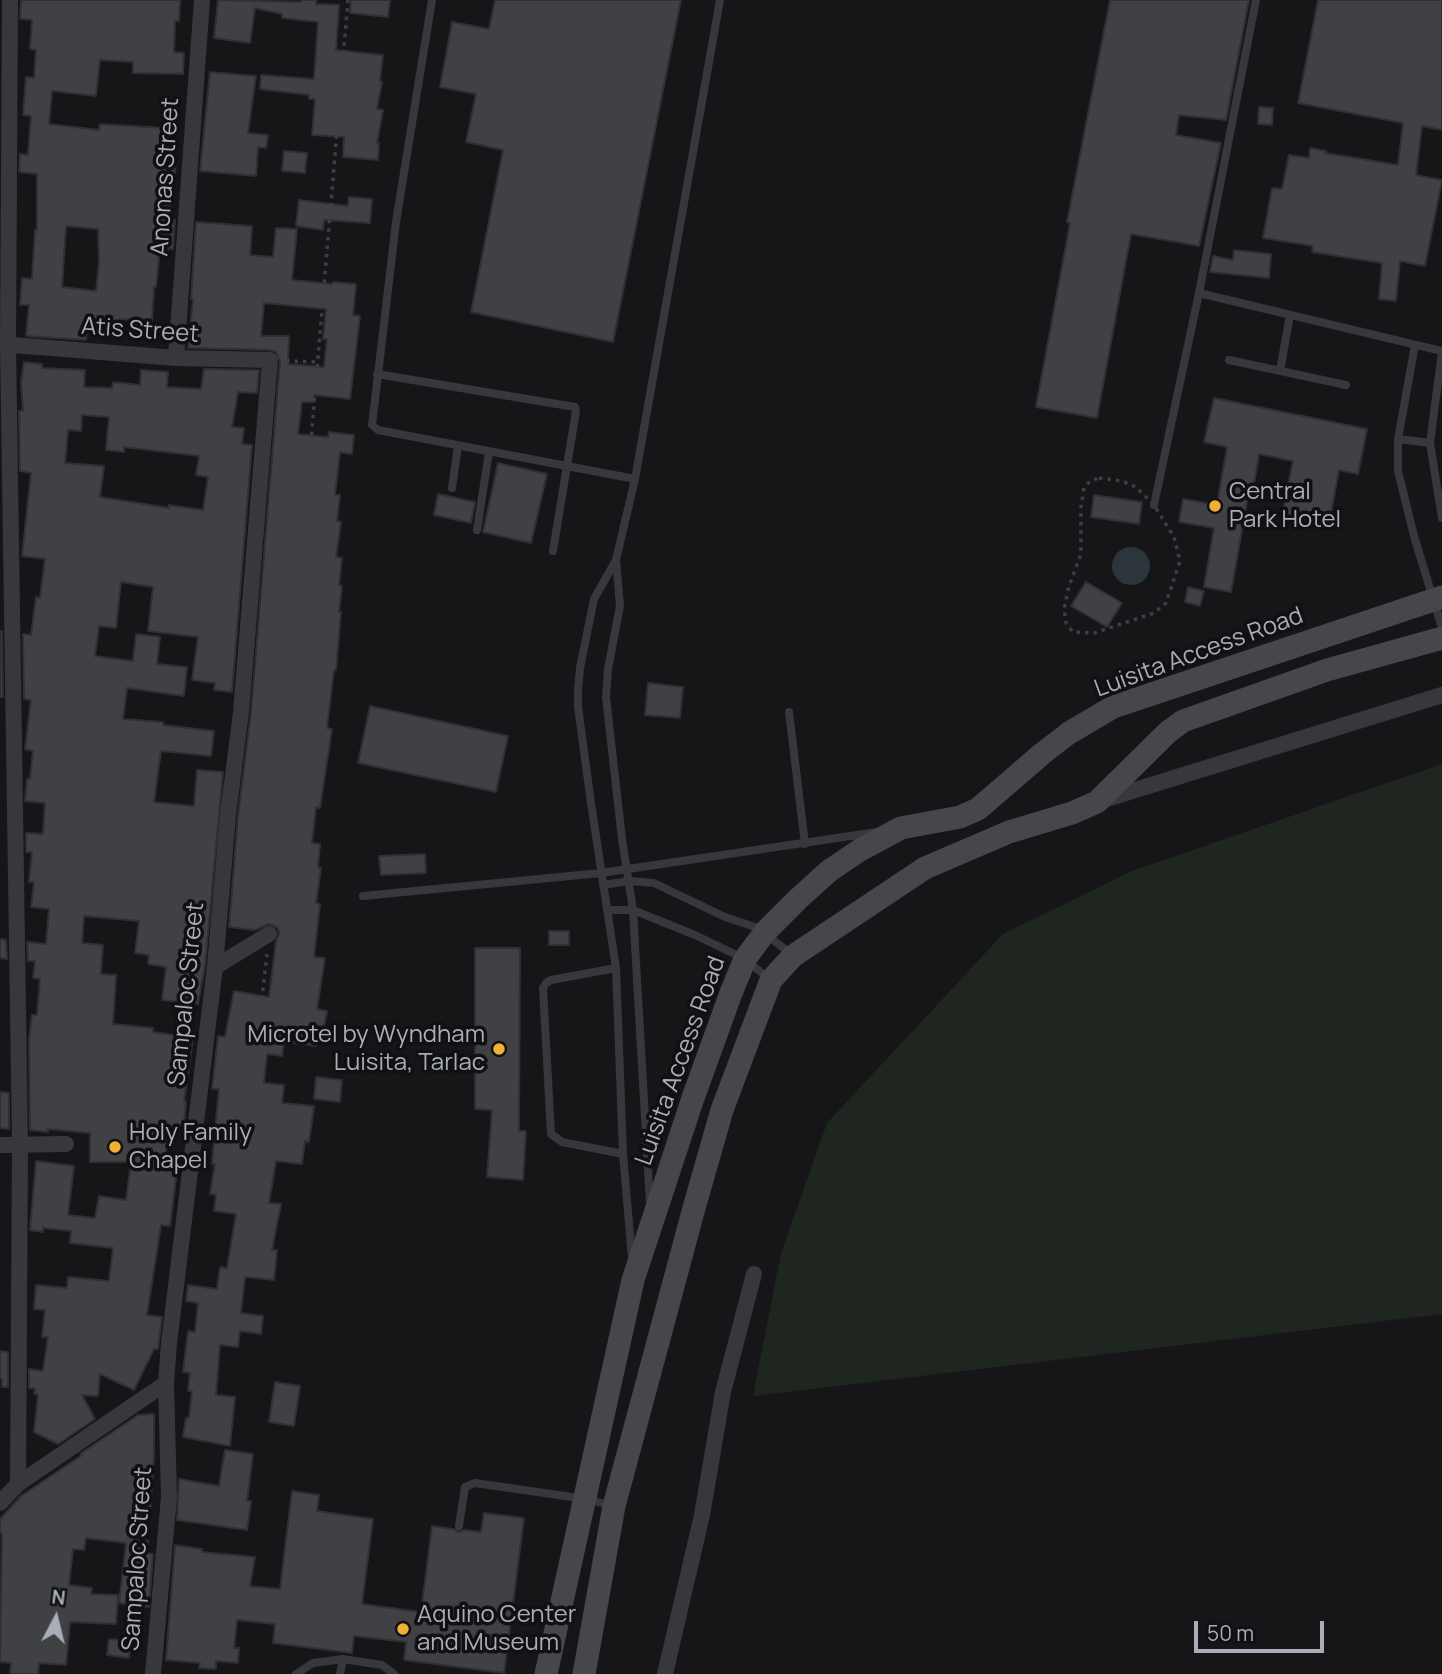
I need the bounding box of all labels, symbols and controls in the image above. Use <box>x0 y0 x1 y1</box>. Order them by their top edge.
street label: Anonas Street <box>146 97 186 257</box>
street label: Atis Street <box>80 313 200 349</box>
place label: Central Park Hotel <box>1229 478 1341 534</box>
marker: Central Park Hotel <box>1207 498 1223 514</box>
street label: Luisita Access Road <box>1091 602 1307 704</box>
street label: Sampaloc Street <box>163 901 211 1087</box>
street label: Luisita Access Road <box>630 953 732 1169</box>
place label: Microtel by Wyndham Luisita, Tarlac <box>247 1021 485 1077</box>
marker: Microtel by Wyndham Luisita, Tarlac <box>491 1041 507 1057</box>
place label: Holy Family Chapel <box>129 1119 252 1175</box>
marker: Holy Family Chapel <box>107 1139 123 1155</box>
street label: Sampaloc Street <box>117 1466 159 1652</box>
north arrow <box>21 1583 91 1653</box>
text: N <box>50 1583 67 1611</box>
place label: Aquino Center and Museum <box>417 1601 576 1657</box>
scale bar <box>1197 1608 1326 1652</box>
text: 50 m <box>1207 1619 1254 1647</box>
marker: Aquino Center and Museum <box>395 1621 411 1637</box>

